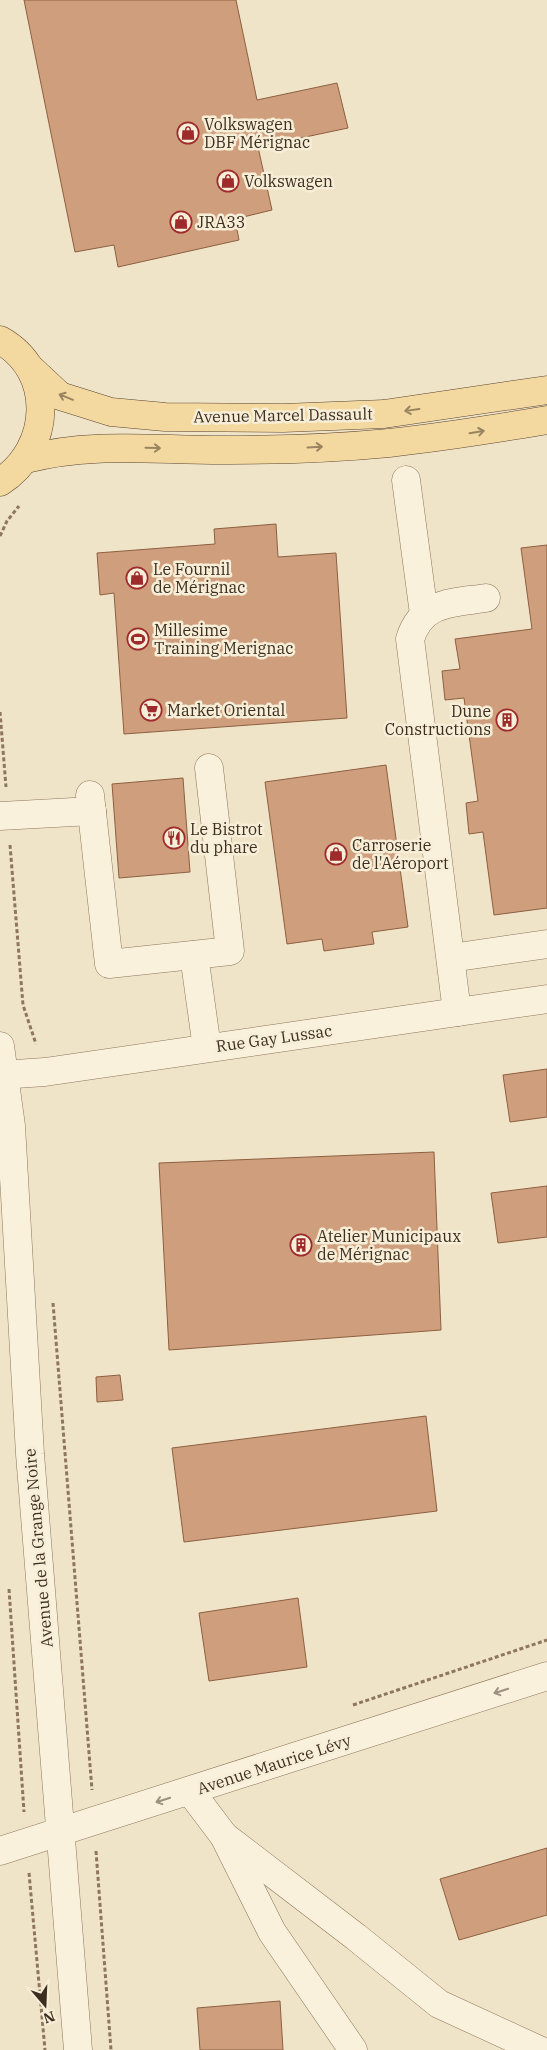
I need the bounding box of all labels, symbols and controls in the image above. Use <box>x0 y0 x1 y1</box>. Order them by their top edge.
place label: Volkswagen DBF Mérignac <box>204 114 310 152</box>
shop icon: Volkswagen DBF Mérignac <box>176 121 200 145</box>
shop icon: Volkswagen <box>216 169 240 193</box>
place label: Volkswagen <box>244 171 333 191</box>
shop icon: JRA33 <box>169 210 193 234</box>
place label: JRA33 <box>197 212 245 232</box>
one-way arrow <box>59 392 74 401</box>
street label: Avenue Marcel Dassault <box>193 403 373 427</box>
one-way arrow <box>405 405 421 415</box>
one-way arrow <box>469 427 485 437</box>
one-way arrow <box>307 443 323 452</box>
one-way arrow <box>145 444 161 453</box>
place label: Le Fournil de Mérignac <box>153 559 246 597</box>
shop icon: Le Fournil de Mérignac <box>125 566 149 590</box>
place label: Millesime Training Merignac <box>154 620 294 658</box>
sports icon: Millesime Training Merignac <box>126 627 150 651</box>
supermarket icon: Market Oriental <box>139 698 163 722</box>
place label: Market Oriental <box>167 700 286 720</box>
place label: Dune Constructions <box>385 701 491 739</box>
building icon: Dune Constructions <box>495 708 519 732</box>
place label: Le Bistrot du phare <box>190 819 263 857</box>
restaurant icon: Le Bistrot du phare <box>162 826 186 850</box>
place label: Carroserie de l'Aéroport <box>352 835 449 873</box>
shop icon: Carroserie de l'Aéroport <box>324 842 348 866</box>
street label: Rue Gay Lussac <box>215 1020 333 1056</box>
place label: Atelier Municipaux de Mérignac <box>317 1226 461 1264</box>
building icon: Atelier Municipaux de Mérignac <box>289 1233 313 1257</box>
street label: Avenue de la Grange Noire <box>19 1448 57 1648</box>
one-way arrow <box>493 1687 509 1696</box>
street label: Avenue Maurice Lévy <box>195 1730 354 1798</box>
one-way arrow <box>155 1796 171 1805</box>
north arrow <box>20 1980 70 2030</box>
text: N <box>41 2007 57 2028</box>

